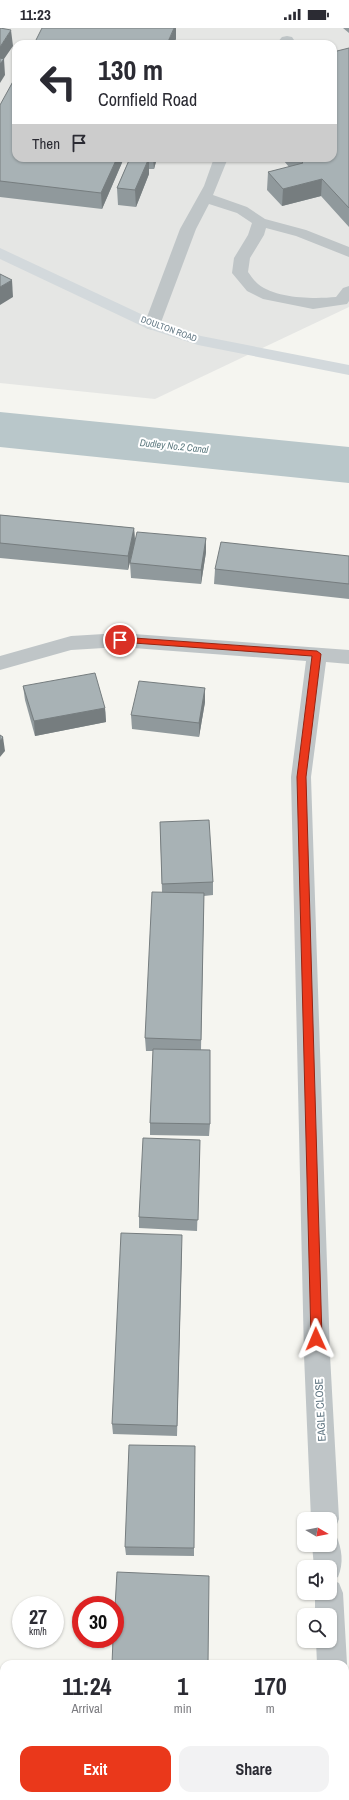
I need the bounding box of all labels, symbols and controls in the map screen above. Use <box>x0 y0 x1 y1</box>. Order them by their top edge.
text: 11:23 <box>20 4 51 25</box>
text: 130 m <box>98 51 163 89</box>
icon: left <box>32 56 84 108</box>
text: Cornfield Road <box>98 87 197 112</box>
icon: arrive <box>68 132 90 154</box>
text: Then <box>32 133 60 154</box>
street label: DOULTON ROAD <box>139 313 199 345</box>
water label: Dudley No.2 Canal <box>139 436 209 456</box>
pin <box>103 623 137 657</box>
icon: arrive <box>109 629 131 651</box>
position arrow <box>295 1318 337 1360</box>
street label: EAGLE CLOSE <box>311 1378 329 1442</box>
north arrow <box>297 1512 337 1552</box>
map controls <box>297 1512 337 1648</box>
button: sound <box>297 1560 337 1600</box>
speed limit sign: 30 <box>72 1596 124 1648</box>
text: 27 <box>29 1603 47 1630</box>
button: search <box>297 1608 337 1648</box>
text: km/h <box>29 1625 47 1638</box>
text: 11:24 <box>62 1670 112 1702</box>
text: 1 <box>177 1670 188 1702</box>
text: 170 <box>254 1670 287 1702</box>
text: Arrival <box>72 1700 102 1717</box>
text: min <box>174 1700 192 1717</box>
text: m <box>266 1700 275 1717</box>
button: Exit <box>20 1746 171 1792</box>
button: Share <box>179 1746 329 1792</box>

